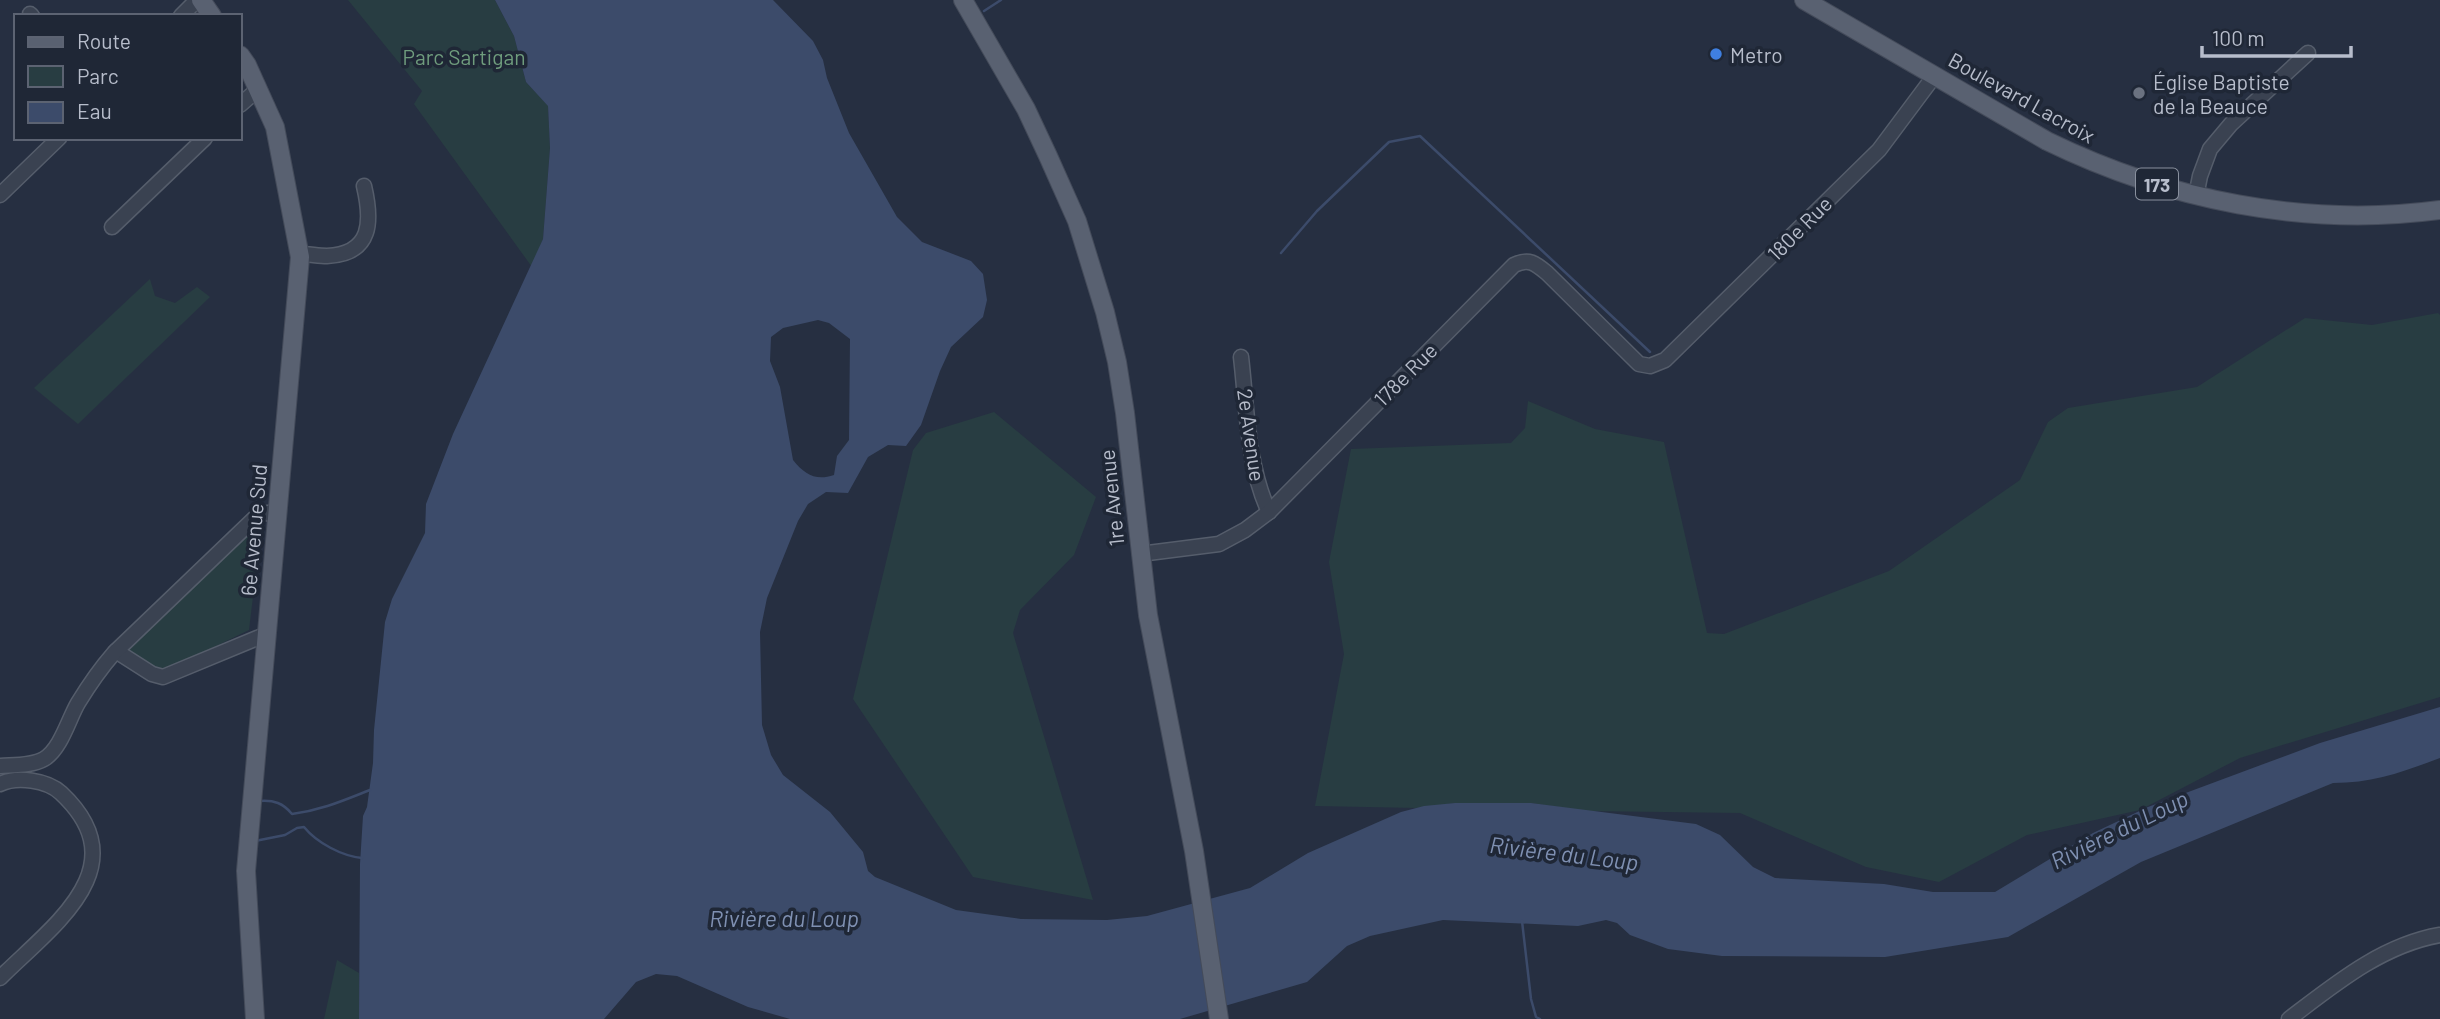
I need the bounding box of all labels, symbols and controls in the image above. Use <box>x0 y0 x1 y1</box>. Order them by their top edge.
legend <box>14 14 242 140</box>
scale bar <box>2202 14 2351 58</box>
text: 100 m <box>2212 25 2265 50</box>
text: Route <box>77 28 131 53</box>
place label: Metro <box>1730 42 1783 67</box>
park label: Parc Sartigan <box>403 44 525 69</box>
marker: Metro <box>1708 46 1724 62</box>
street label: Boulevard Lacroix <box>1945 46 2099 148</box>
text: Parc <box>77 63 119 88</box>
place label: Église Baptiste de la Beauce <box>2153 69 2290 118</box>
marker: Église Baptiste de la Beauce <box>2131 85 2147 101</box>
text: Eau <box>77 98 112 123</box>
road number: 173 <box>2136 168 2178 200</box>
street label: 180e Rue <box>1762 191 1836 265</box>
street label: 178e Rue <box>1368 337 1442 411</box>
street label: 2e Avenue <box>1233 387 1271 483</box>
street label: 1re Avenue <box>1093 448 1129 548</box>
street label: 6e Avenue Sud <box>235 463 271 597</box>
water label: Rivière du Loup <box>2046 784 2192 874</box>
water label: Rivière du Loup <box>1488 830 1640 876</box>
water label: Rivière du Loup <box>709 904 859 932</box>

